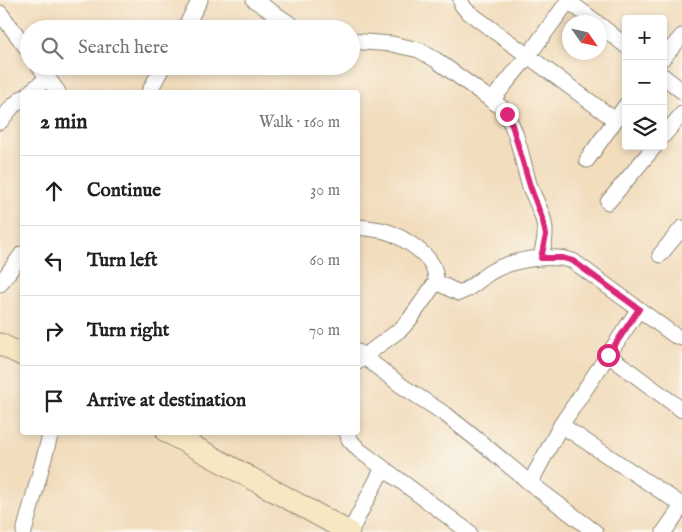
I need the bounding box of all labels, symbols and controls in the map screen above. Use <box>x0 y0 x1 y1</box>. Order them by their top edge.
north arrow <box>562 15 607 60</box>
map controls <box>622 15 667 150</box>
button: + <box>622 15 667 60</box>
search box <box>20 20 360 75</box>
icon: search <box>38 34 66 62</box>
text: Search here <box>78 36 169 60</box>
button: − <box>622 60 667 105</box>
route end <box>496 103 519 126</box>
button: layers <box>622 105 667 150</box>
text: 2 min <box>40 109 87 136</box>
text: Walk · 160 m <box>259 113 340 133</box>
icon: ahead <box>40 177 68 205</box>
text: Continue <box>87 179 161 203</box>
text: 30 m <box>310 181 340 201</box>
icon: left <box>40 247 68 275</box>
text: Turn left <box>87 249 158 273</box>
text: 60 m <box>310 251 340 271</box>
icon: right <box>40 317 68 345</box>
text: Turn right <box>87 319 169 343</box>
text: 70 m <box>309 321 340 341</box>
route start <box>597 344 620 367</box>
icon: arrive <box>40 387 68 415</box>
text: Arrive at destination <box>87 389 246 413</box>

